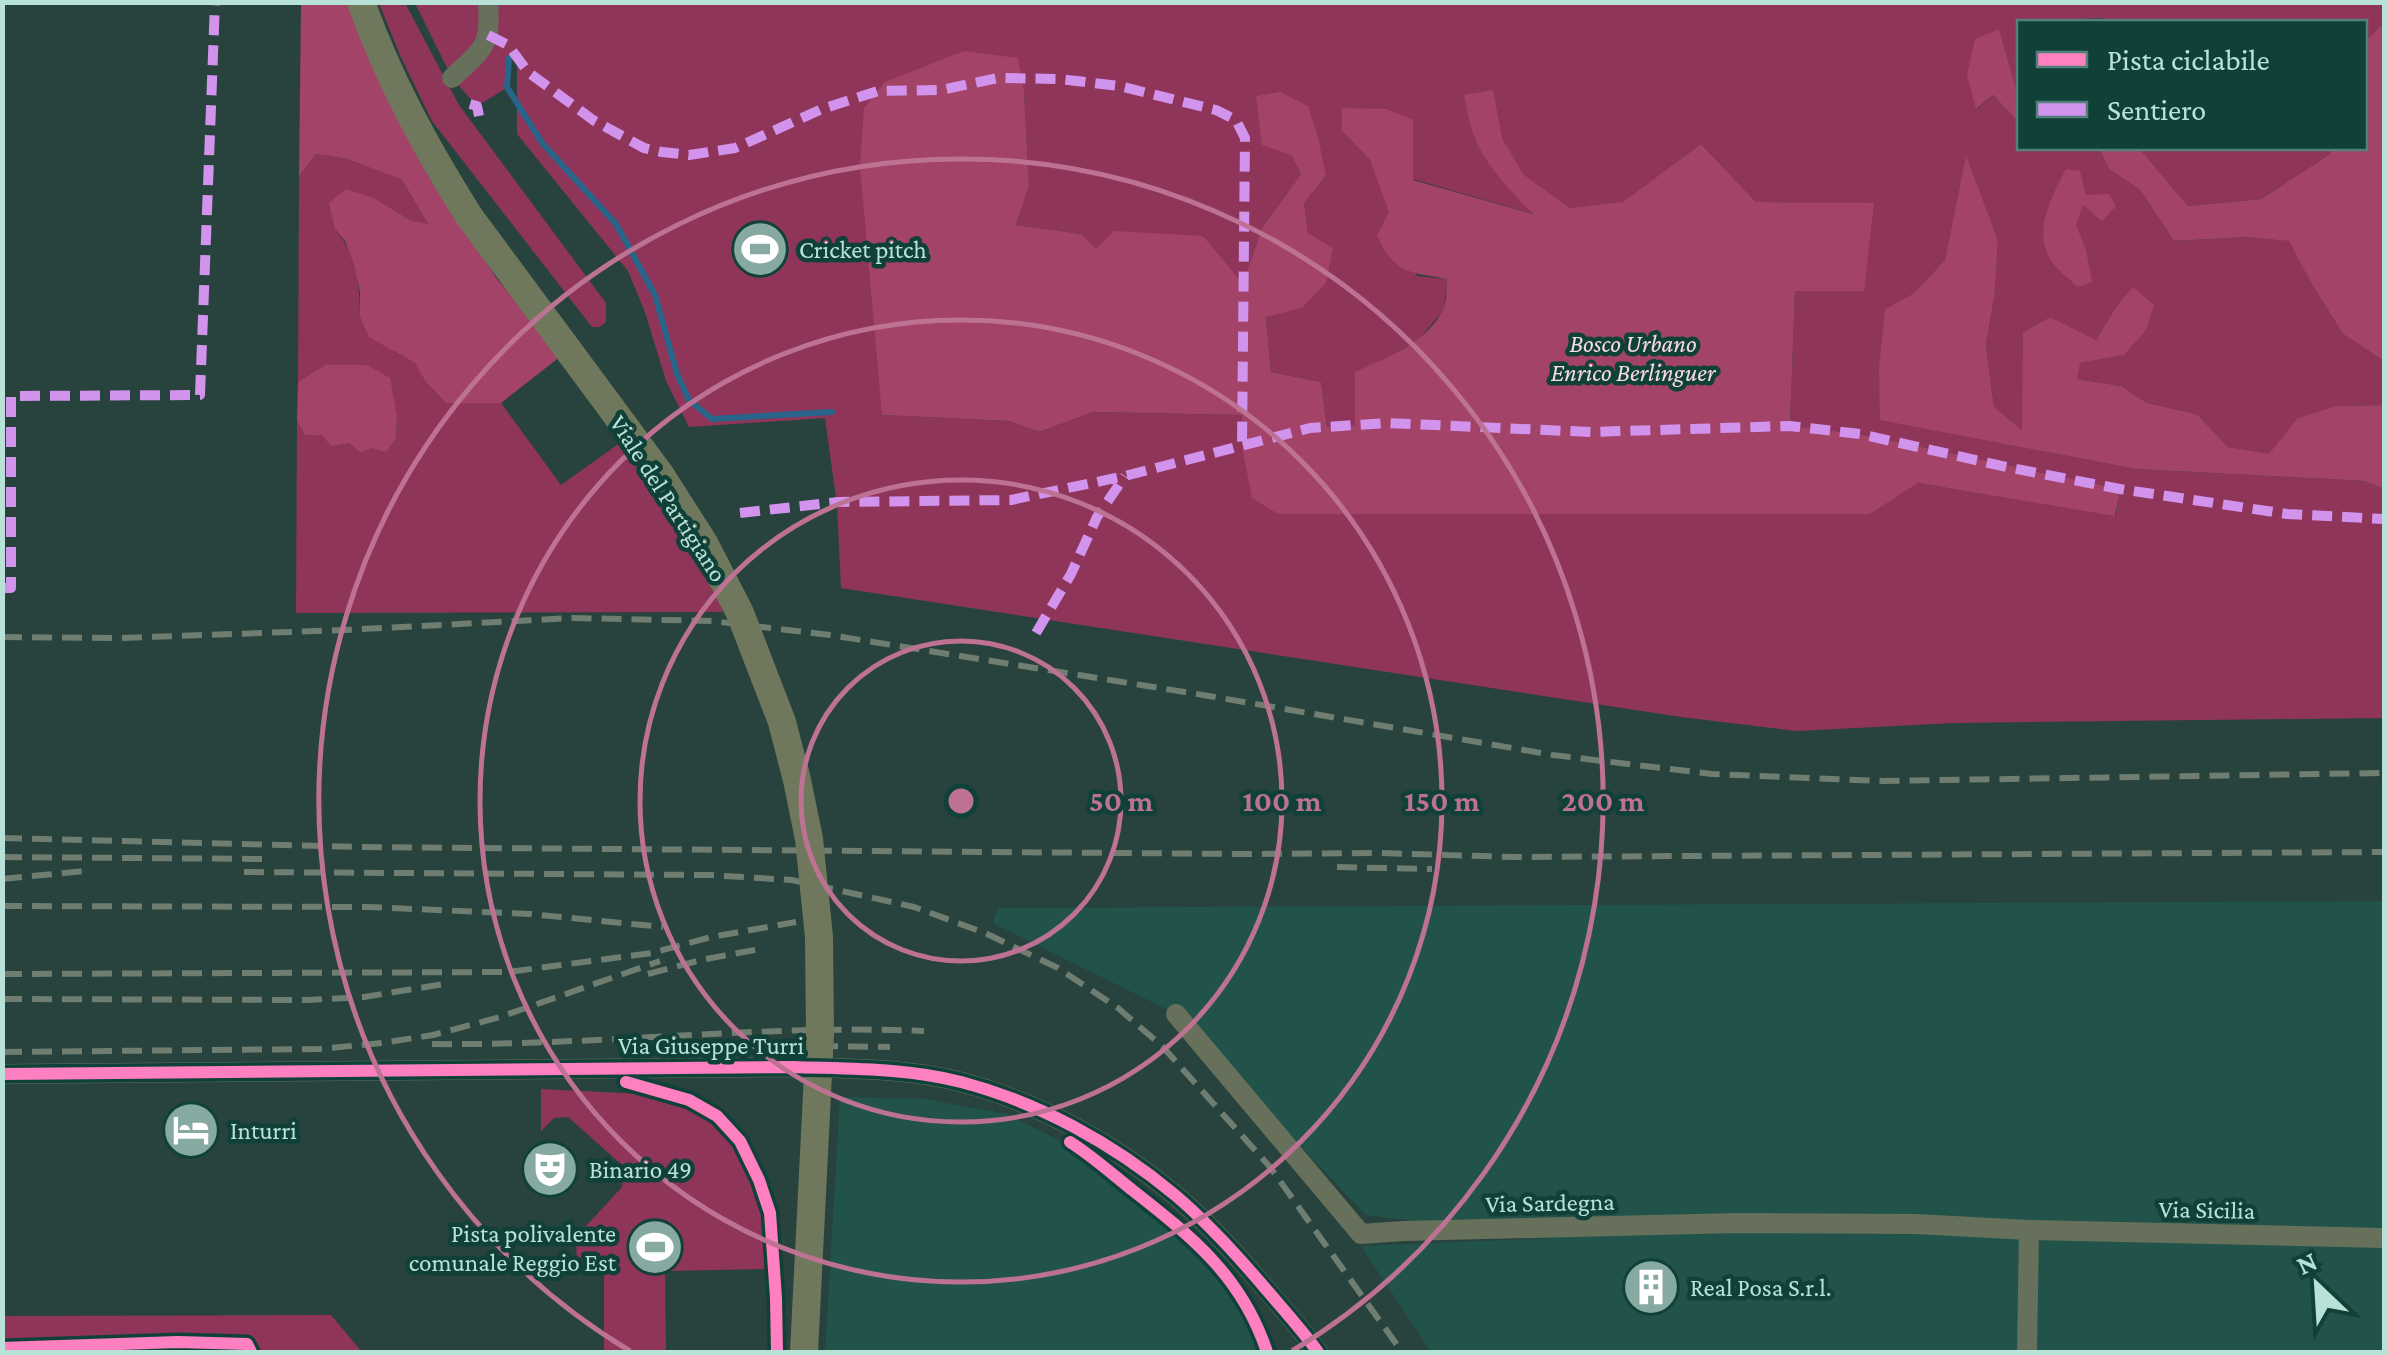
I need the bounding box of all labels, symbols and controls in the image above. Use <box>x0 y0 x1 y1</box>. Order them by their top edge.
legend <box>2017 20 2367 150</box>
text: Pista ciclabile <box>2107 43 2270 76</box>
text: Sentiero <box>2107 93 2206 126</box>
sports icon: Cricket pitch <box>730 219 790 279</box>
place label: Cricket pitch <box>799 236 927 264</box>
park label: Bosco Urbano Enrico Berlinguer <box>1551 330 1717 387</box>
street label: Viale del Partigiano <box>604 410 732 587</box>
centre of rings <box>943 783 979 819</box>
text: 50 m <box>1089 784 1154 817</box>
text: 100 m <box>1243 784 1322 817</box>
text: 150 m <box>1404 784 1480 817</box>
text: 200 m <box>1562 784 1645 817</box>
street label: Via Giuseppe Turri <box>618 1032 804 1060</box>
hotel icon: Inturri <box>161 1100 221 1160</box>
place label: Inturri <box>230 1117 297 1144</box>
theatre icon: Binario 49 <box>520 1139 580 1199</box>
place label: Binario 49 <box>589 1156 692 1183</box>
street label: Via Sardegna <box>1485 1188 1615 1218</box>
street label: Via Sicilia <box>2159 1195 2256 1224</box>
sports icon: Pista polivalente comunale Reggio Est <box>625 1217 685 1277</box>
place label: Pista polivalente comunale Reggio Est <box>409 1220 617 1277</box>
north arrow <box>2267 1235 2367 1335</box>
text: N <box>2291 1245 2322 1281</box>
building icon: Real Posa S.r.l. <box>1621 1257 1681 1317</box>
place label: Real Posa S.r.l. <box>1690 1274 1832 1301</box>

